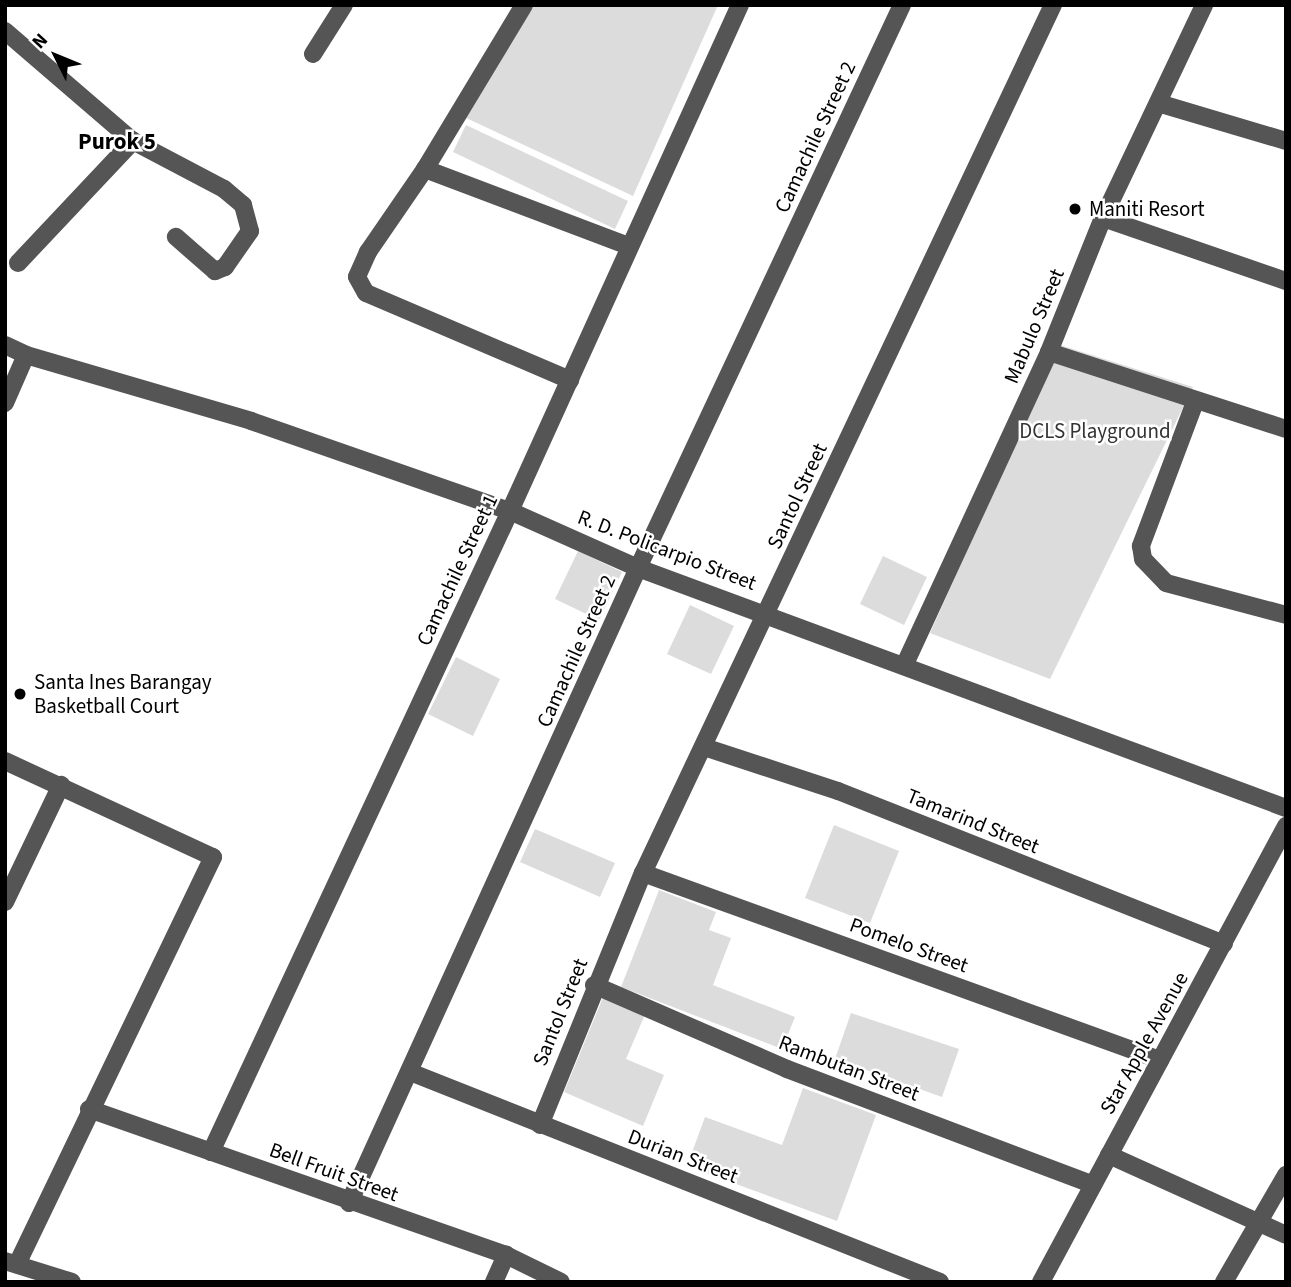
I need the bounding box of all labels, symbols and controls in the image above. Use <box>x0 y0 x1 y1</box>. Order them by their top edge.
north arrow <box>21 21 91 91</box>
text: N <box>26 28 54 55</box>
street label: Camachile Street 2 <box>769 57 861 217</box>
district label: Purok 5 <box>78 128 156 156</box>
place label: Maniti Resort <box>1089 196 1205 222</box>
marker: Maniti Resort <box>1067 201 1083 217</box>
street label: Mabulo Street <box>998 265 1070 387</box>
park label: DCLS Playground <box>1019 418 1171 444</box>
street label: Santol Street <box>762 439 832 553</box>
street label: Camachile Street 1 <box>411 490 503 650</box>
street label: R. D. Policarpio Street <box>574 504 760 596</box>
street label: Camachile Street 2 <box>531 571 621 731</box>
place label: Santa Ines Barangay Basketball Court <box>34 669 212 719</box>
marker: Santa Ines Barangay Basketball Court <box>12 686 28 702</box>
street label: Tamarind Street <box>903 783 1043 859</box>
street label: Pomelo Street <box>846 912 972 978</box>
street label: Santol Street <box>527 955 593 1069</box>
street label: Star Apple Avenue <box>1094 967 1194 1119</box>
street label: Rambutan Street <box>775 1030 923 1106</box>
street label: Durian Street <box>624 1124 742 1188</box>
street label: Bell Fruit Street <box>266 1137 402 1207</box>

